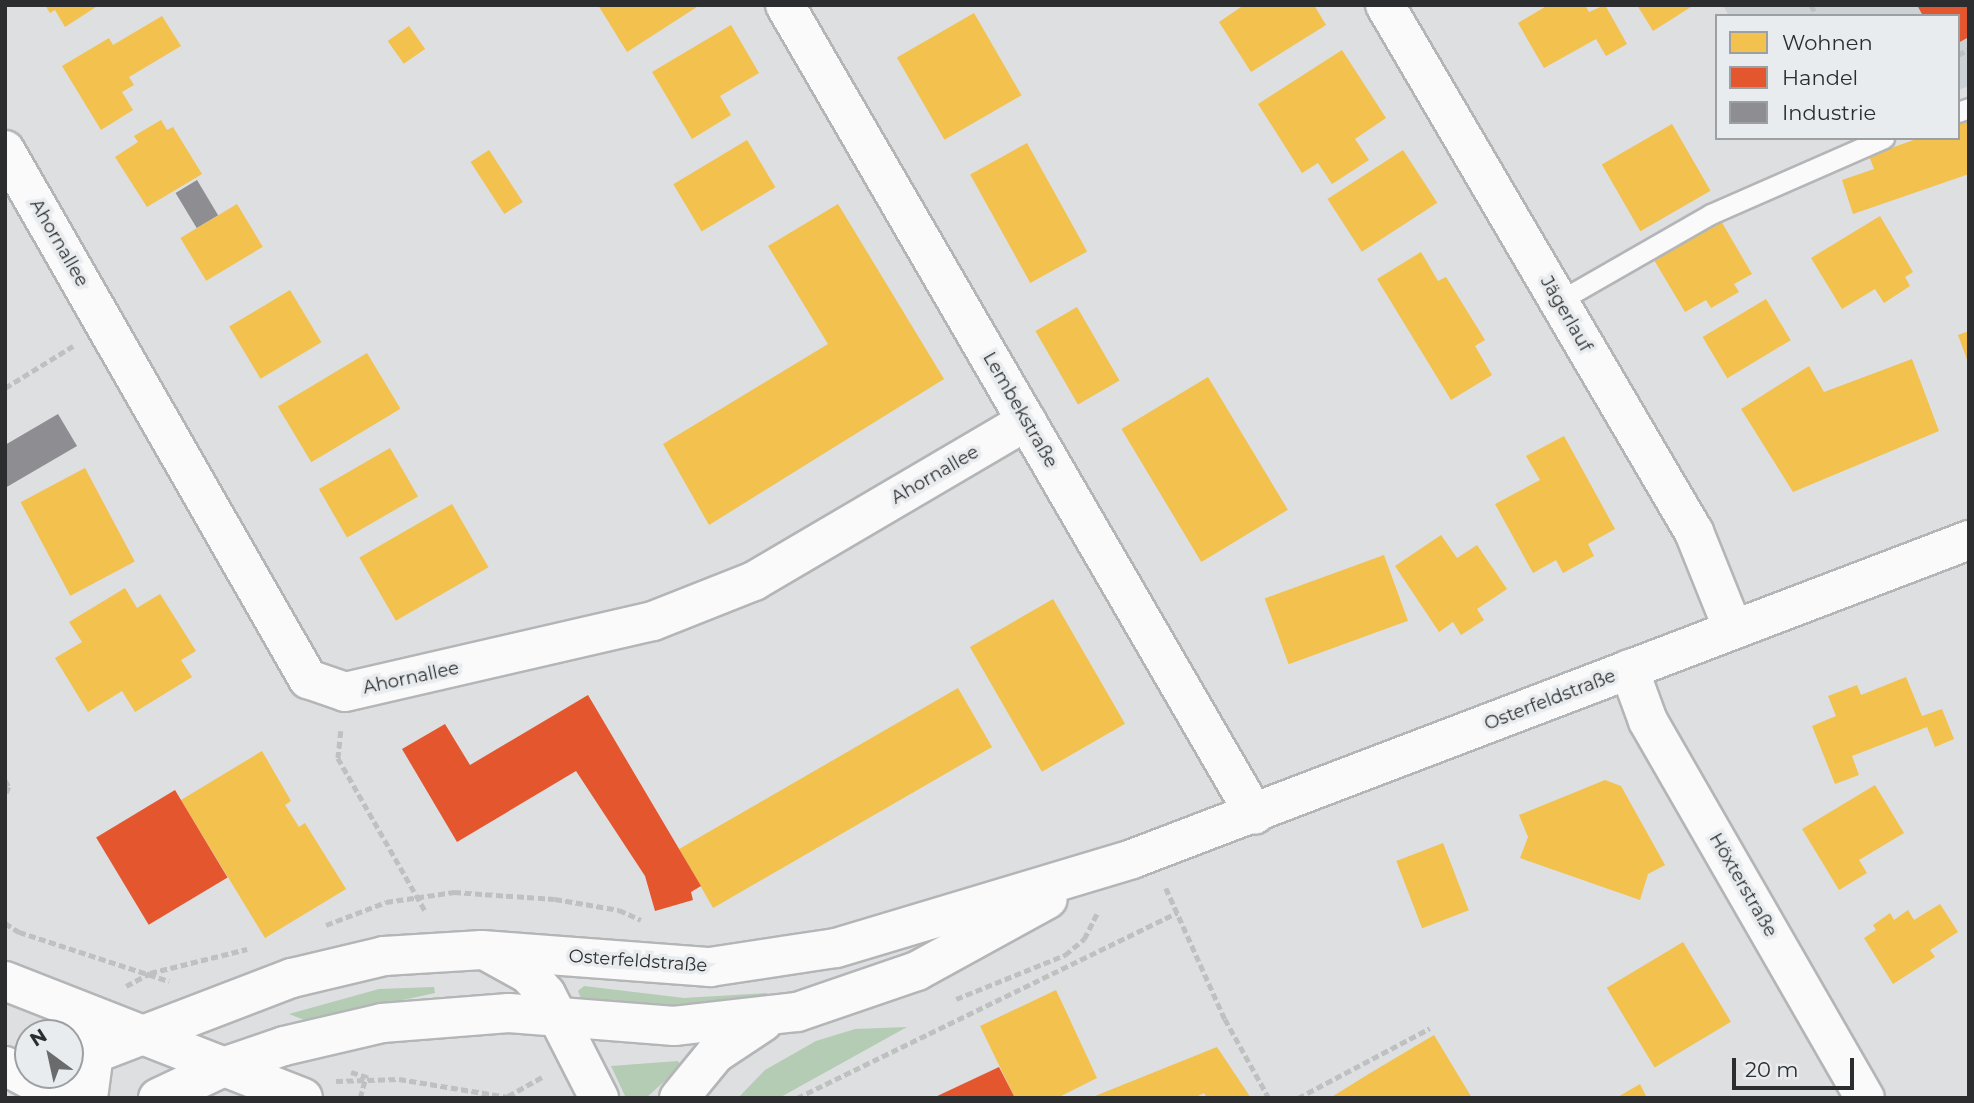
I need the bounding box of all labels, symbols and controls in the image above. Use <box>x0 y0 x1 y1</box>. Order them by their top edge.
legend <box>1715 14 1960 140</box>
text: Wohnen <box>1782 30 1873 55</box>
text: Handel <box>1782 65 1858 90</box>
text: Industrie <box>1782 100 1876 125</box>
street label: Ahornallee <box>25 195 93 291</box>
street label: Jägerlauf <box>1536 272 1596 356</box>
street label: Lembekstraße <box>978 348 1062 472</box>
street label: Ahornallee <box>887 441 983 509</box>
street label: Ahornallee <box>361 657 461 699</box>
street label: Osterfeldstraße <box>1481 665 1619 735</box>
street label: Höxterstraße <box>1705 829 1781 941</box>
street label: Osterfeldstraße <box>568 945 708 977</box>
north arrow <box>14 1019 84 1089</box>
text: N <box>26 1024 51 1051</box>
scale bar <box>1736 1044 1858 1088</box>
text: 20 m <box>1745 1057 1799 1082</box>

